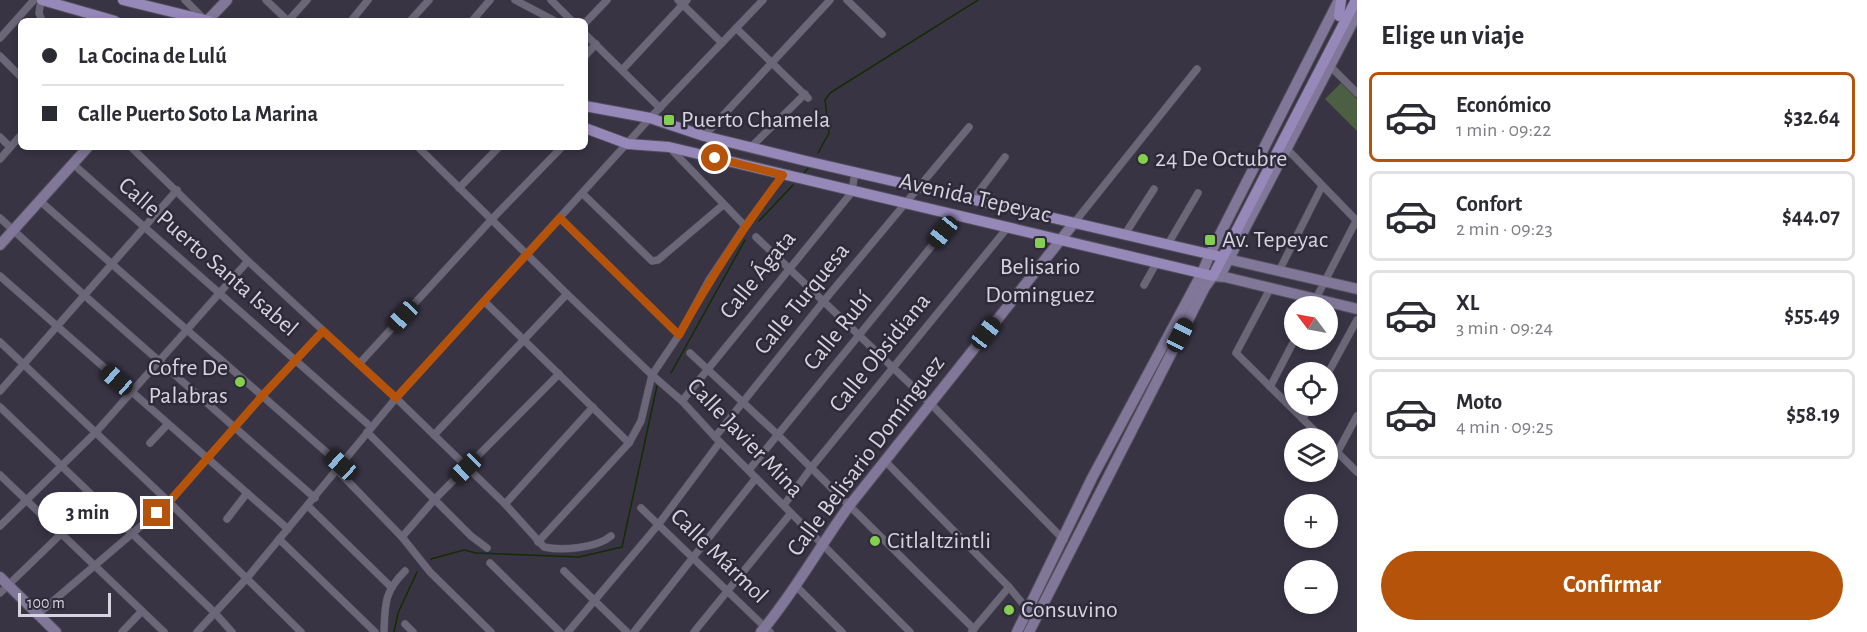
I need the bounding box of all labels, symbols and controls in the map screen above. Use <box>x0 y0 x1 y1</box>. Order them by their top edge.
text: Elige un viaje <box>1381 22 1524 49</box>
text: La Cocina de Lulú <box>78 45 227 67</box>
icon: car <box>1384 90 1438 144</box>
text: Económico <box>1456 94 1551 116</box>
text: Calle Puerto Soto La Marina <box>78 103 318 125</box>
text: $32.64 <box>1784 106 1840 128</box>
place label: Puerto Chamela <box>681 108 830 132</box>
marker: Puerto Chamela <box>662 113 676 127</box>
text: 1 min · 09:22 <box>1456 120 1551 140</box>
route start <box>701 144 728 171</box>
place label: 24 De Octubre <box>1155 147 1287 171</box>
marker: 24 De Octubre <box>1136 152 1150 166</box>
street label: Avenida Tepeyac <box>897 169 1053 227</box>
street label: Calle Puerto Santa Isabel <box>114 173 302 341</box>
icon: car <box>1384 189 1438 243</box>
text: Confort <box>1456 193 1522 215</box>
text: $44.07 <box>1782 205 1840 227</box>
car <box>925 212 961 252</box>
text: 2 min · 09:23 <box>1456 219 1553 239</box>
street label: Calle Ágata <box>714 225 801 324</box>
place label: Av. Tepeyac <box>1222 228 1328 252</box>
marker: Av. Tepeyac <box>1203 233 1217 247</box>
marker: Belisario Dominguez <box>1033 236 1047 250</box>
street label: Calle Turquesa <box>750 239 854 359</box>
place label: Belisario Dominguez <box>985 255 1095 307</box>
street label: Calle Rubí <box>799 287 877 375</box>
icon: car <box>1384 288 1438 342</box>
street label: Calle Obsidiana <box>825 289 935 417</box>
text: XL <box>1456 292 1479 314</box>
north arrow <box>1284 296 1338 350</box>
map controls <box>1284 296 1338 614</box>
car <box>384 297 422 335</box>
text: $55.49 <box>1784 304 1840 326</box>
car <box>968 313 1004 353</box>
car <box>1164 315 1196 355</box>
text: 3 min · 09:24 <box>1456 318 1553 338</box>
street label: Calle Belisario Domínguez <box>783 351 949 561</box>
place label: Cofre De Palabras <box>148 356 228 408</box>
car <box>98 361 136 399</box>
button: locate <box>1284 362 1338 416</box>
street label: Calle Javier Mina <box>682 374 808 502</box>
marker: Cofre De Palabras <box>233 375 247 389</box>
icon: car <box>1384 387 1438 441</box>
text: Moto <box>1456 391 1502 413</box>
text: $58.19 <box>1786 403 1840 425</box>
text: 4 min · 09:25 <box>1456 417 1553 437</box>
button: layers <box>1284 428 1338 482</box>
car <box>322 446 360 484</box>
car <box>447 449 485 487</box>
callout: 3 min <box>37 492 136 534</box>
button: + <box>1284 494 1338 548</box>
route end <box>143 499 170 526</box>
text: 3 min <box>66 503 109 523</box>
street label: Calle Mármol <box>666 504 772 608</box>
place label: Citlaltzintli <box>887 529 991 553</box>
marker: Citlaltzintli <box>868 534 882 548</box>
button: Confirmar <box>1381 551 1843 620</box>
button: − <box>1284 560 1338 614</box>
scale bar <box>18 590 111 618</box>
text: 100 m <box>27 595 65 611</box>
place label: Consuvino <box>1021 598 1118 622</box>
marker: Consuvino <box>1002 603 1016 617</box>

